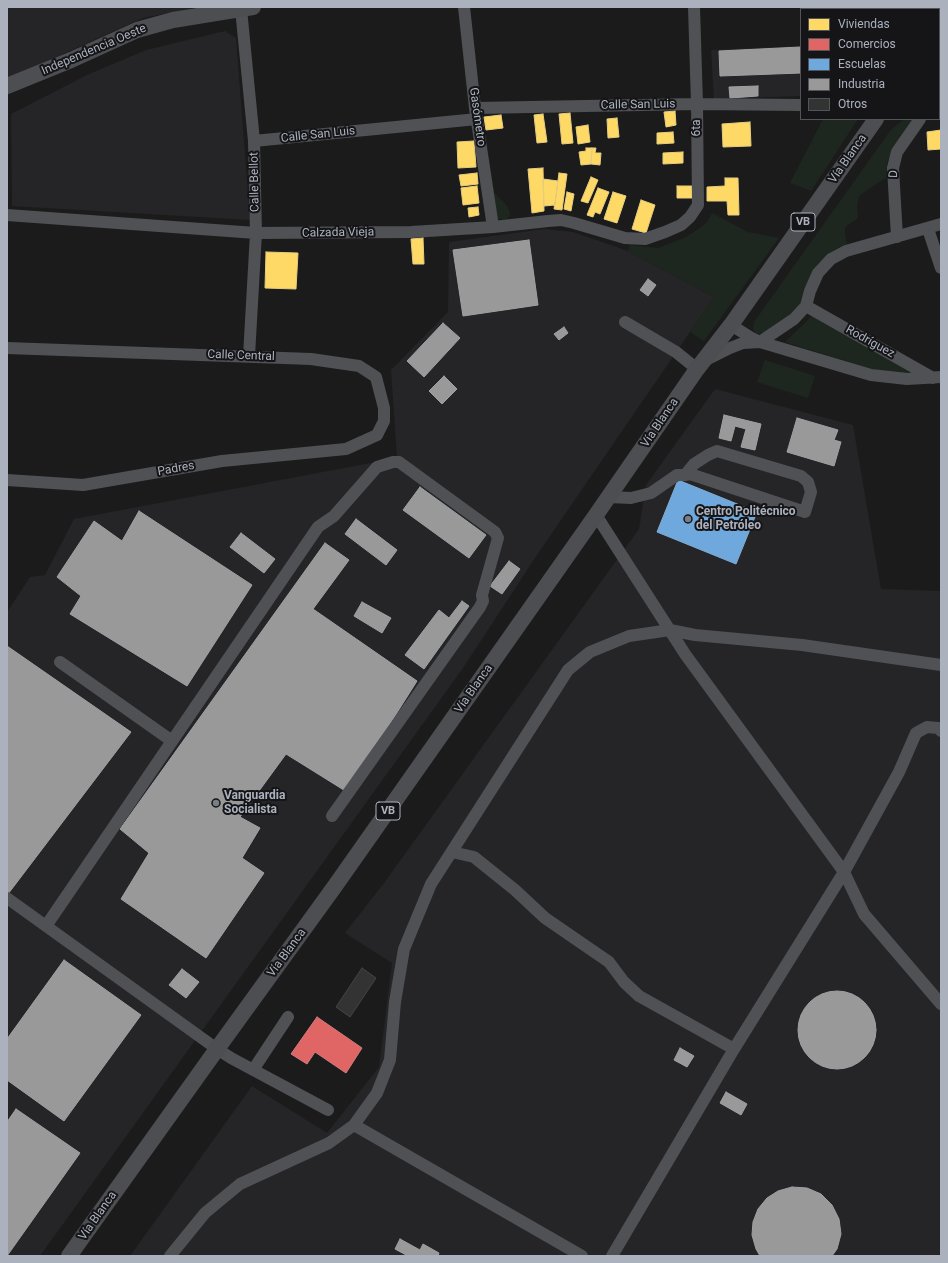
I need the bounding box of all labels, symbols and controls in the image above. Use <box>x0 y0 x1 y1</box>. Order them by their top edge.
legend <box>800 8 940 120</box>
text: Viviendas <box>838 17 890 31</box>
street label: Independencia Oeste <box>39 21 149 79</box>
text: Comercios <box>838 37 896 51</box>
text: Escuelas <box>838 57 886 71</box>
text: Industria <box>838 77 885 91</box>
street label: Gasómetro <box>466 87 488 147</box>
street label: Calle San Luis <box>601 97 675 113</box>
text: Otros <box>838 97 867 111</box>
street label: 6ta <box>690 119 704 137</box>
street label: Calle San Luis <box>280 124 356 146</box>
street label: Vía Blanca <box>826 132 870 186</box>
street label: Calle Bellot <box>247 152 263 212</box>
street label: D <box>887 170 901 178</box>
road number: VB <box>791 213 815 231</box>
street label: Calzada Vieja <box>302 225 374 241</box>
street label: Rodríguez <box>843 323 897 361</box>
street label: Calle Central <box>207 348 275 364</box>
street label: Vía Blanca <box>638 396 682 450</box>
street label: Padres <box>156 459 196 479</box>
place label: Centro Politécnico del Petróleo <box>696 505 796 533</box>
marker: Centro Politécnico del Petróleo <box>683 514 693 524</box>
street label: Vía Blanca <box>452 662 496 716</box>
place label: Vanguardia Socialista <box>224 789 285 817</box>
marker: Vanguardia Socialista <box>211 798 221 808</box>
road number: VB <box>376 802 400 820</box>
street label: Vía Blanca <box>265 926 309 980</box>
street label: Vía Blanca <box>76 1189 120 1243</box>

